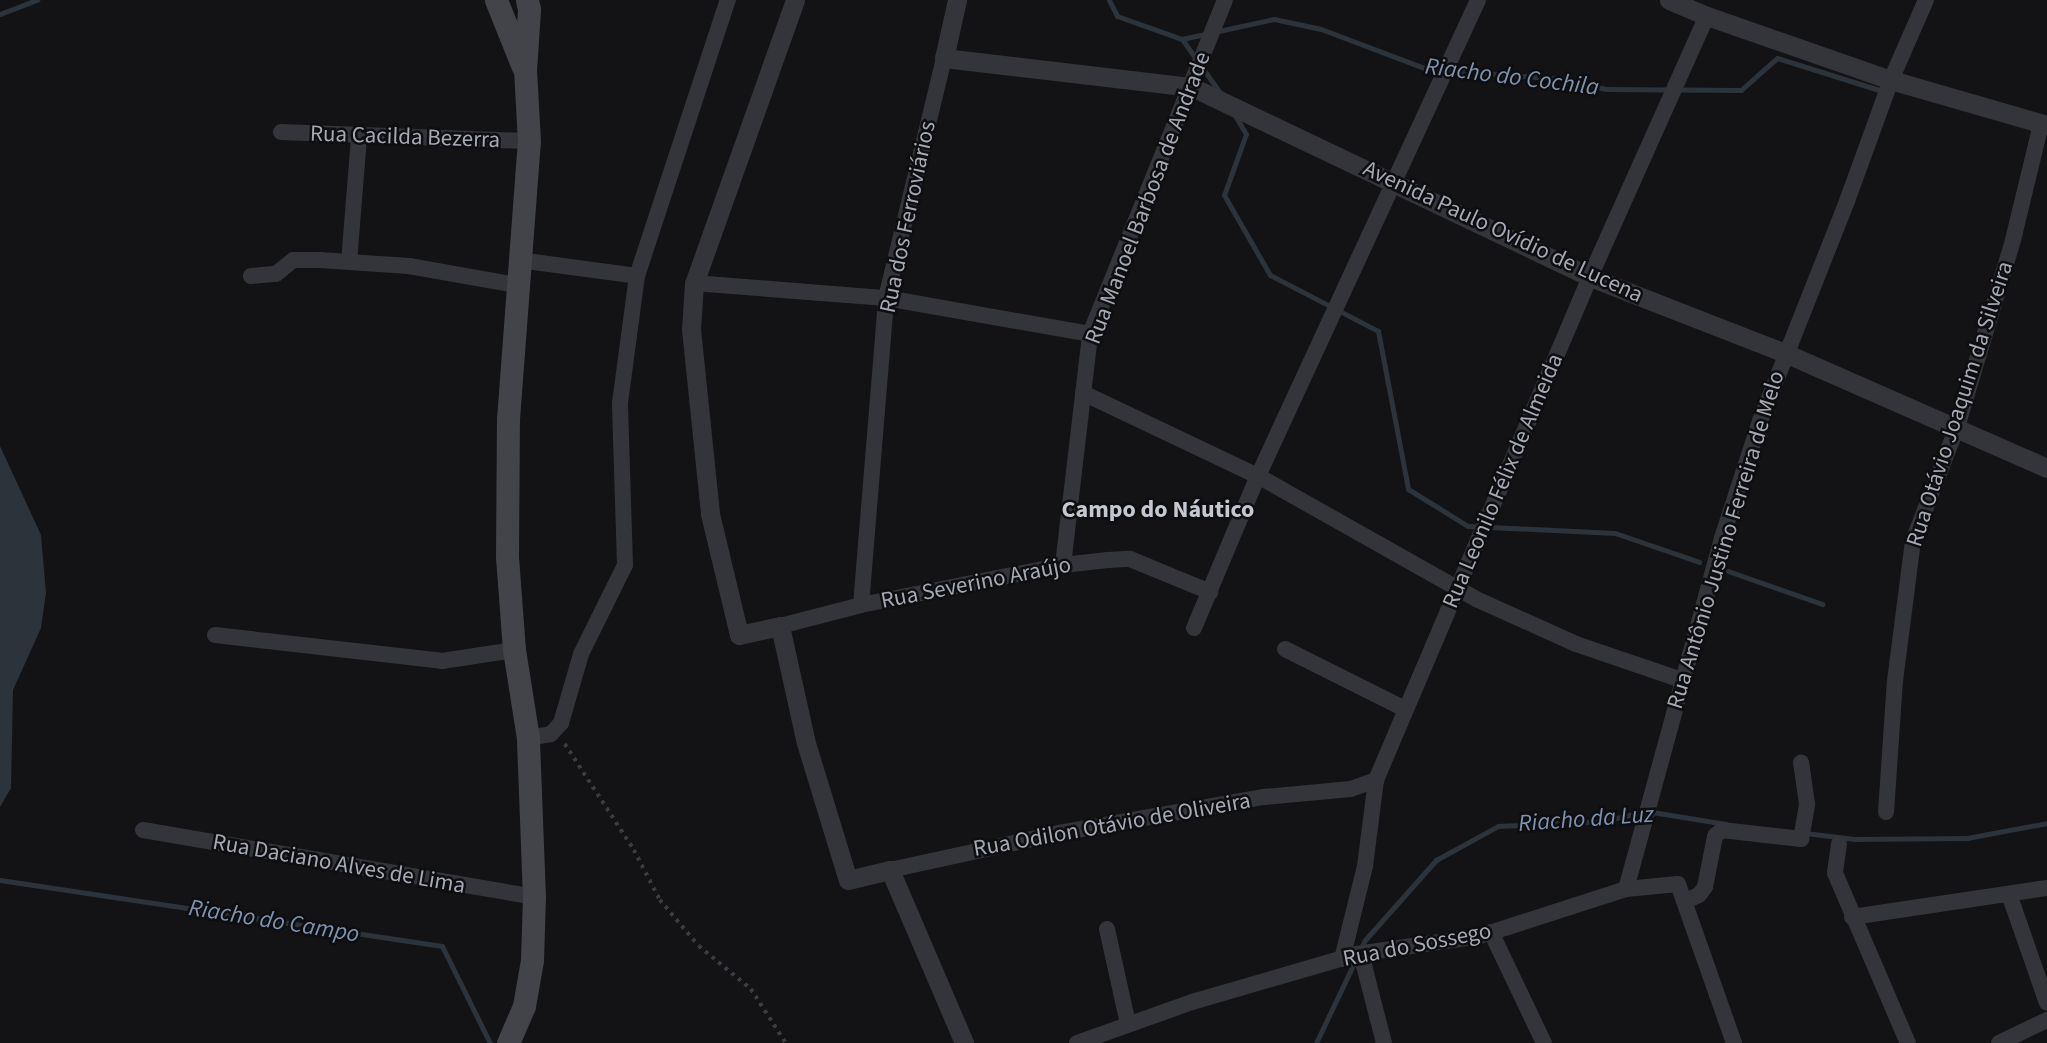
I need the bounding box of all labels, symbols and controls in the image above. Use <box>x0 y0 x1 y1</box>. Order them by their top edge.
street label: Rua Manoel Barbosa de Andrade <box>1079 48 1217 348</box>
water label: Riacho do Cochila <box>1423 52 1601 102</box>
street label: Rua dos Ferroviários <box>874 119 942 315</box>
street label: Rua Cacilda Bezerra <box>309 120 501 154</box>
street label: Avenida Paulo Ovídio de Lucena <box>1359 155 1647 309</box>
street label: Rua Otávio Joaquim da Silveira <box>1901 258 2019 550</box>
street label: Rua Leonilo Félix de Almeida <box>1437 349 1569 613</box>
street label: Rua Antônio Justino Ferreira de Melo <box>1661 368 1791 712</box>
district label: Campo do Náutico <box>1062 496 1254 524</box>
street label: Rua Severino Araújo <box>879 551 1073 615</box>
street label: Rua Odilon Otávio de Oliveira <box>971 787 1253 863</box>
water label: Riacho da Luz <box>1517 800 1655 838</box>
street label: Rua Daciano Alves de Lima <box>211 828 467 900</box>
water label: Riacho do Campo <box>187 893 361 949</box>
street label: Rua do Sossego <box>1340 917 1494 973</box>

